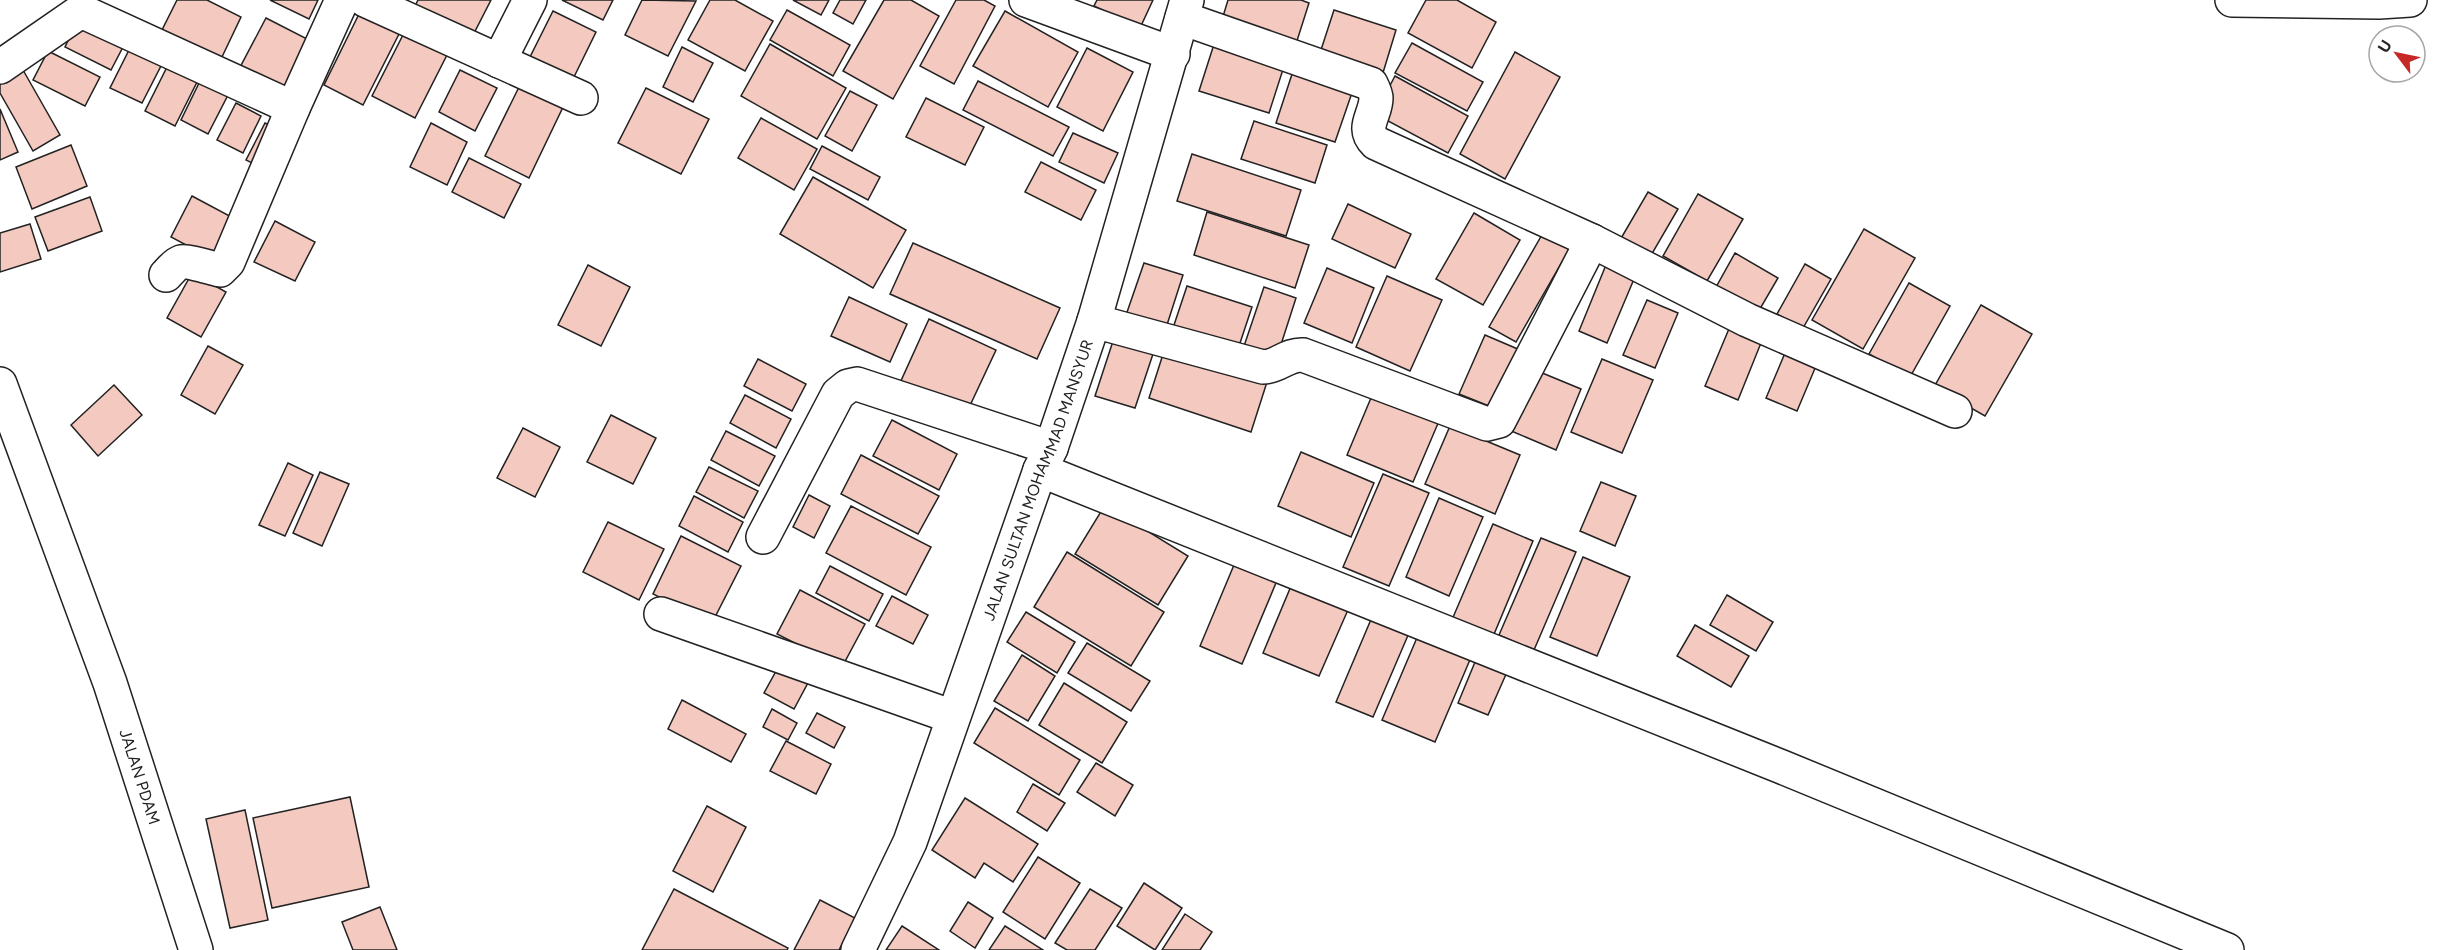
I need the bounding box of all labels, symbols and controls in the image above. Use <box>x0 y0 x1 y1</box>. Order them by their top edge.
north arrow <box>2367 24 2427 84</box>
text: U <box>2374 37 2396 56</box>
street label: JALAN SULTAN MOHAMMAD MANSYUR <box>979 337 1097 623</box>
street label: JALAN PDAM <box>116 727 164 827</box>

